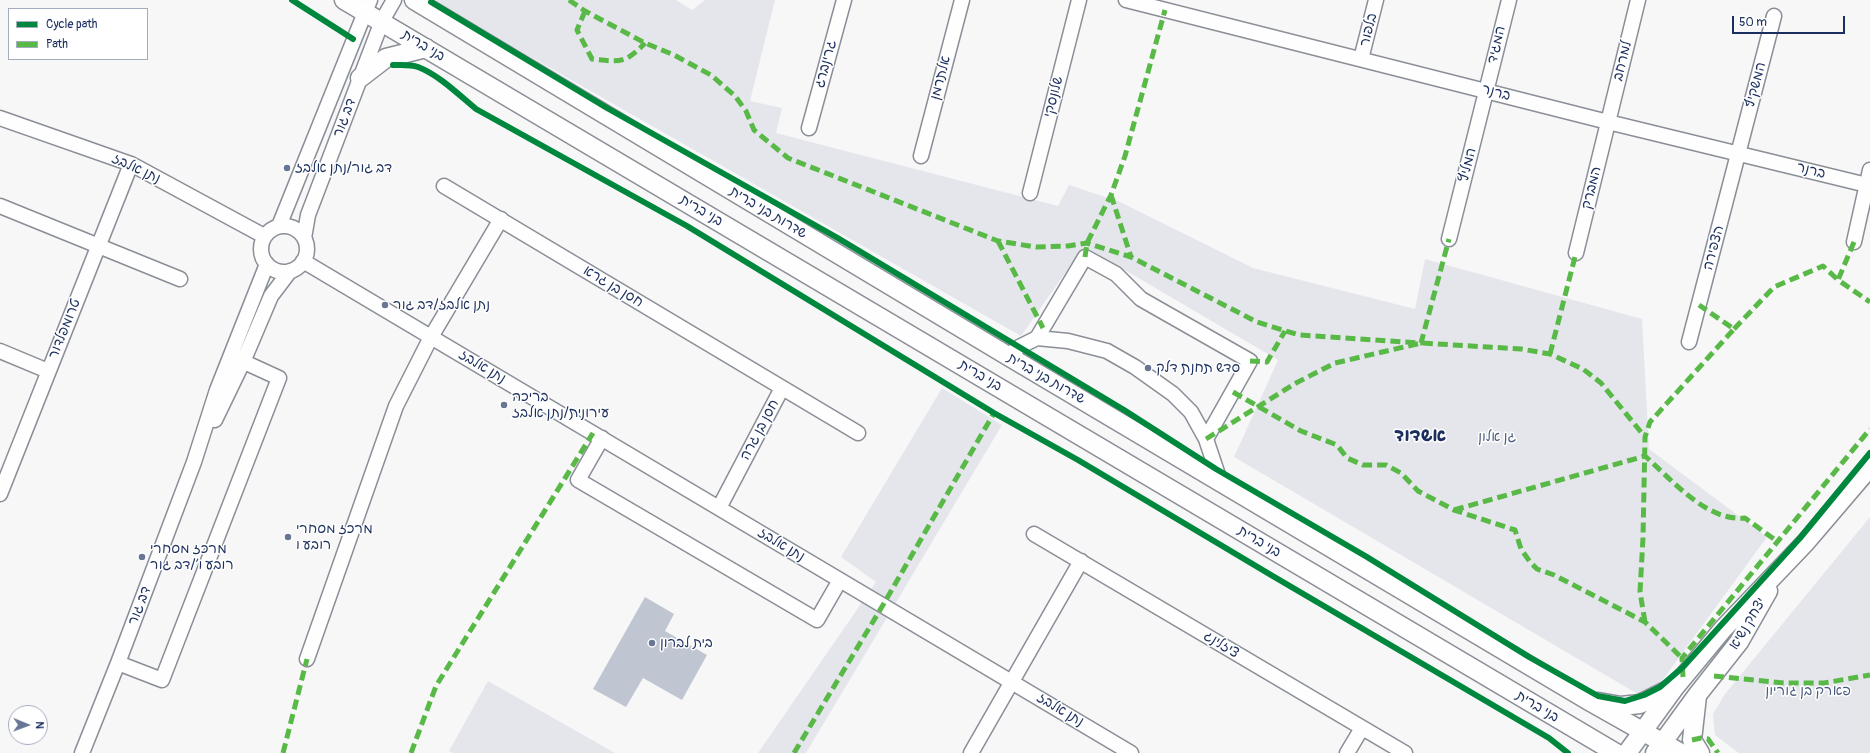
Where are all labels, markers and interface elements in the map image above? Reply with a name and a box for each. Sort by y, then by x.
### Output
legend [8,8,148,60]
scale bar [1734,8,1847,34]
street label: בלפור [1357,11,1381,49]
text: 50 m [1739,15,1767,30]
text: Cycle path [46,17,97,32]
street label: המגיד [1484,24,1510,66]
street label: בני ברית [398,27,448,65]
text: Path [46,37,68,52]
street label: גרינברג [812,38,840,90]
street label: למרחב [1610,39,1636,83]
street label: אלתרמן [927,54,955,102]
street label: המשקיף [1742,60,1770,110]
street label: שלונסקי [1041,75,1067,119]
street label: ברנר [1480,81,1512,105]
street label: דב גור [330,96,360,140]
street label: המליץ [1456,146,1480,184]
street label: נתן אלבז [109,150,163,188]
street label: ברנר [1795,159,1827,183]
place label: דב גור/נתן אלבז [295,160,392,176]
marker: דב גור/נתן אלבז [282,163,292,173]
street label: המברק [1579,165,1605,211]
street label: שדרות בני ברית [726,183,810,243]
street label: בני ברית [676,192,726,230]
street label: הצפירה [1700,224,1728,272]
street label: חסן בן גרא [580,263,646,311]
street label: טרומפלדור [45,297,85,361]
place label: נתן אלבז/דב גור [393,297,490,313]
marker: נתן אלבז/דב גור [380,300,390,310]
street label: נתן אלבז [455,346,509,388]
street label: שדרות בני ברית [1004,350,1088,408]
street label: בני ברית [955,357,1005,395]
place label: סדש תחנת דלק [1156,360,1240,376]
marker: סדש תחנת דלק [1143,363,1153,373]
place label: בריכה עירונית/נתן אלבז [512,389,609,422]
street label: חסן בן גרה [737,397,783,463]
marker: בריכה עירונית/נתן אלבז [499,400,509,410]
district label: אשדוד [1394,425,1446,447]
park label: גן אלון [1478,429,1516,445]
place label: מרכז מסחרי רובע ו [296,521,373,554]
street label: בני ברית [1234,523,1284,561]
street label: נתן אלבז [754,524,808,566]
marker: מרכז מסחרי רובע ו [283,532,293,542]
place label: מרכז מסחרי רובע ו׳/דב גור [150,541,233,574]
marker: מרכז מסחרי רובע ו׳/דב גור [137,552,147,562]
street label: דב גור [125,584,155,628]
street label: יצחק נשיא [1726,595,1770,653]
street label: ציזלינג [1200,628,1242,662]
place label: בית לברון [660,635,713,651]
marker: בית לברון [647,638,657,648]
park label: פארק בן גוריון [1765,683,1851,699]
street label: בני ברית [1512,688,1562,726]
street label: נתן אלבז [1033,689,1087,731]
north arrow [8,705,48,745]
text: N [33,721,46,729]

